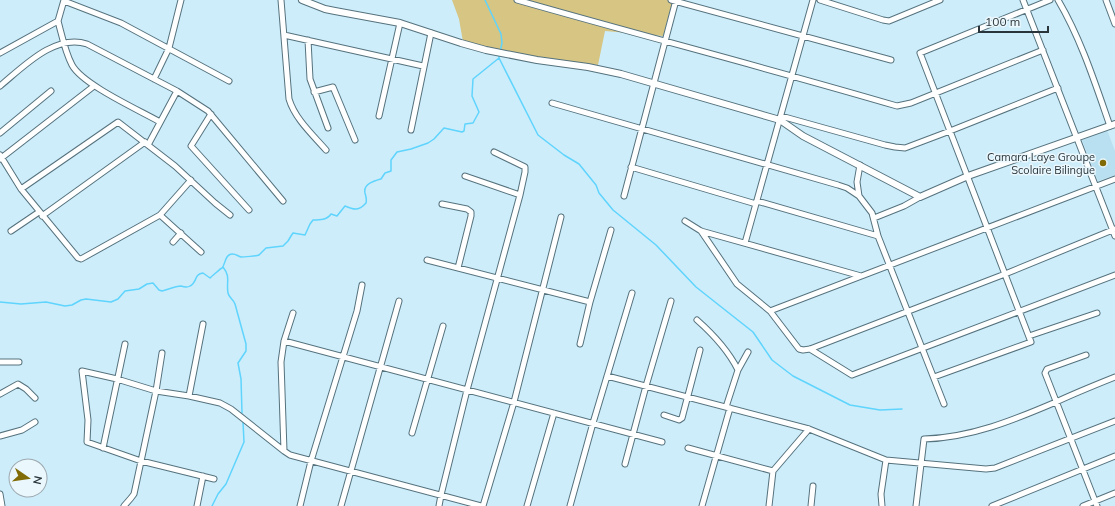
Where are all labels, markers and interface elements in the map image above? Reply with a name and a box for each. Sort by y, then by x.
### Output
scale bar [979,8,1048,34]
text: 100 m [985,14,1020,29]
place label: Camara Laye Groupe Scolaire Bilingue [987,150,1095,177]
marker: Camara Laye Groupe Scolaire Bilingue [1098,158,1108,168]
north arrow [8,458,48,498]
text: N [30,475,45,486]

